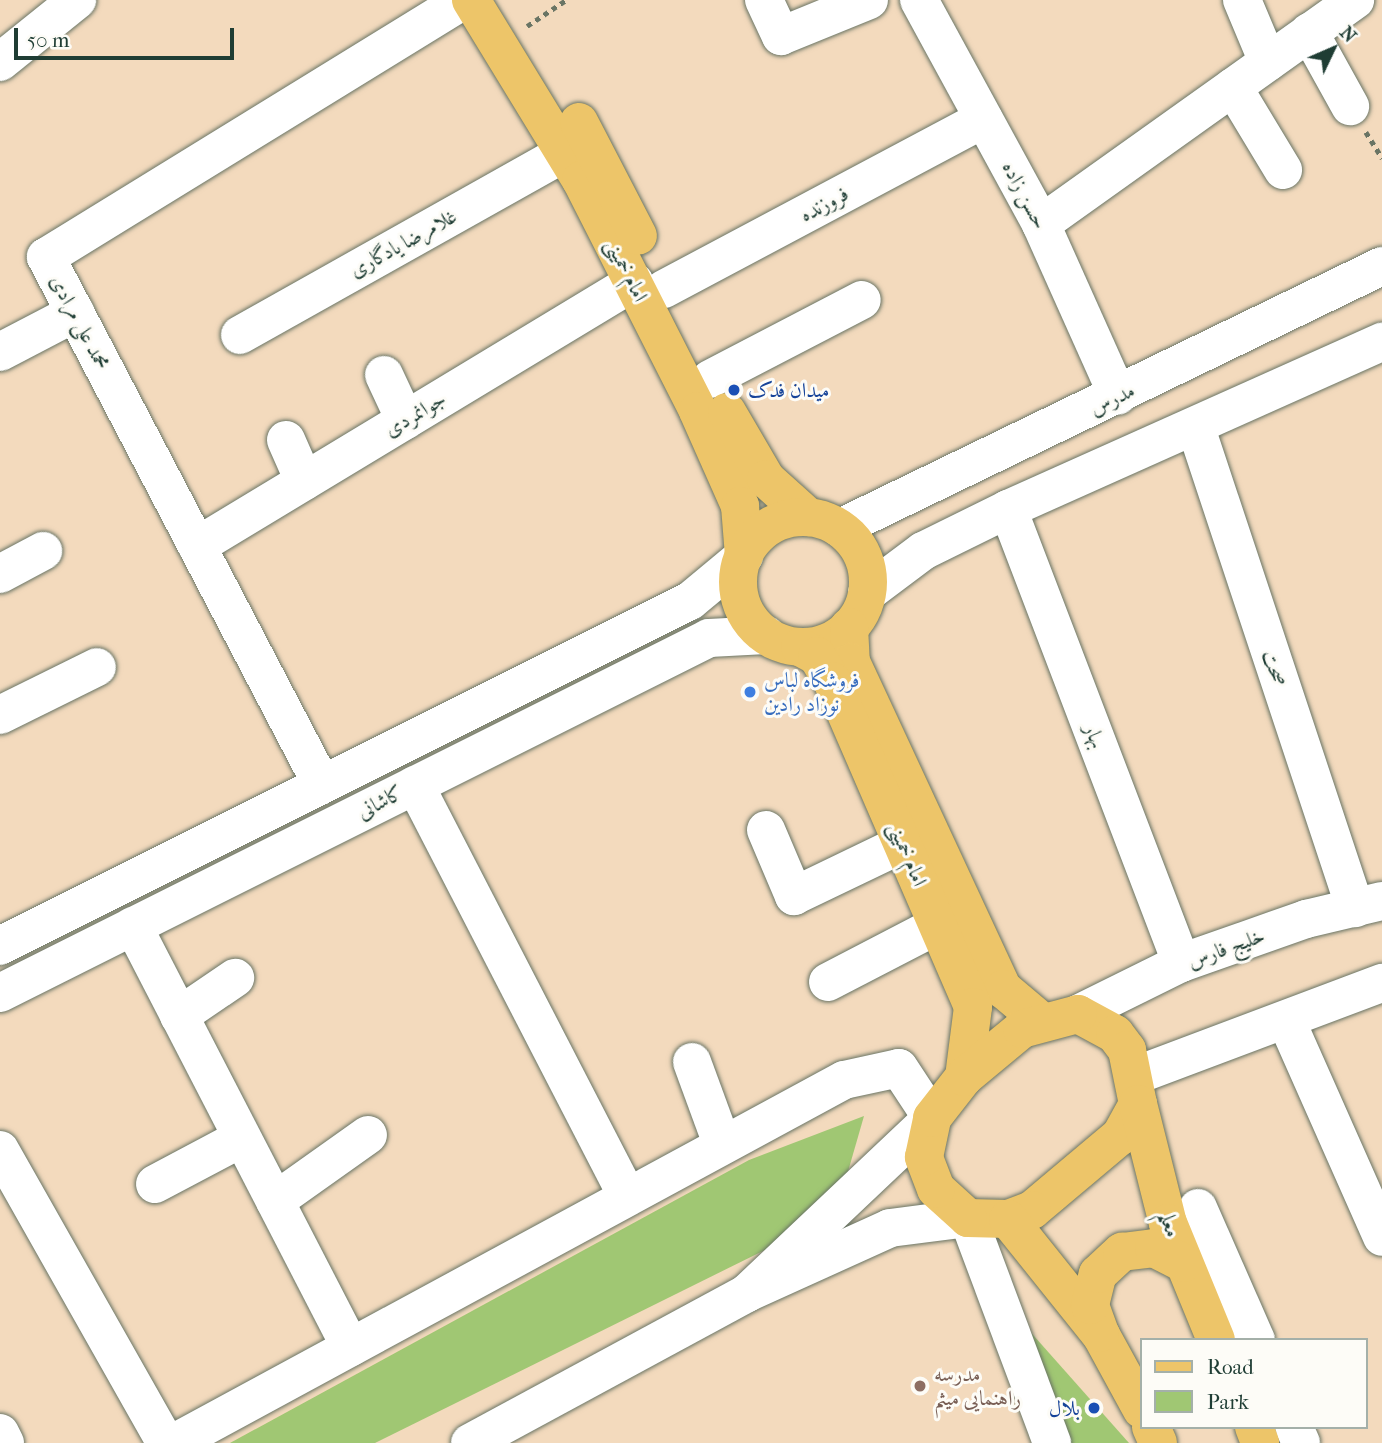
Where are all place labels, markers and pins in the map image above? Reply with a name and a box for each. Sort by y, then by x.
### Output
place label: میدان فدک [748,377,829,403]
marker: میدان فدک [726,382,742,398]
place label: فروشگاه لباس نوزاد رادین [764,667,859,717]
marker: فروشگاه لباس نوزاد رادین [742,684,758,700]
place label: مدرسه راهنمایی میثم [934,1361,1021,1411]
marker: مدرسه راهنمایی میثم [912,1378,928,1394]
place label: بلال [1049,1395,1080,1421]
marker: بلال [1086,1400,1102,1416]

